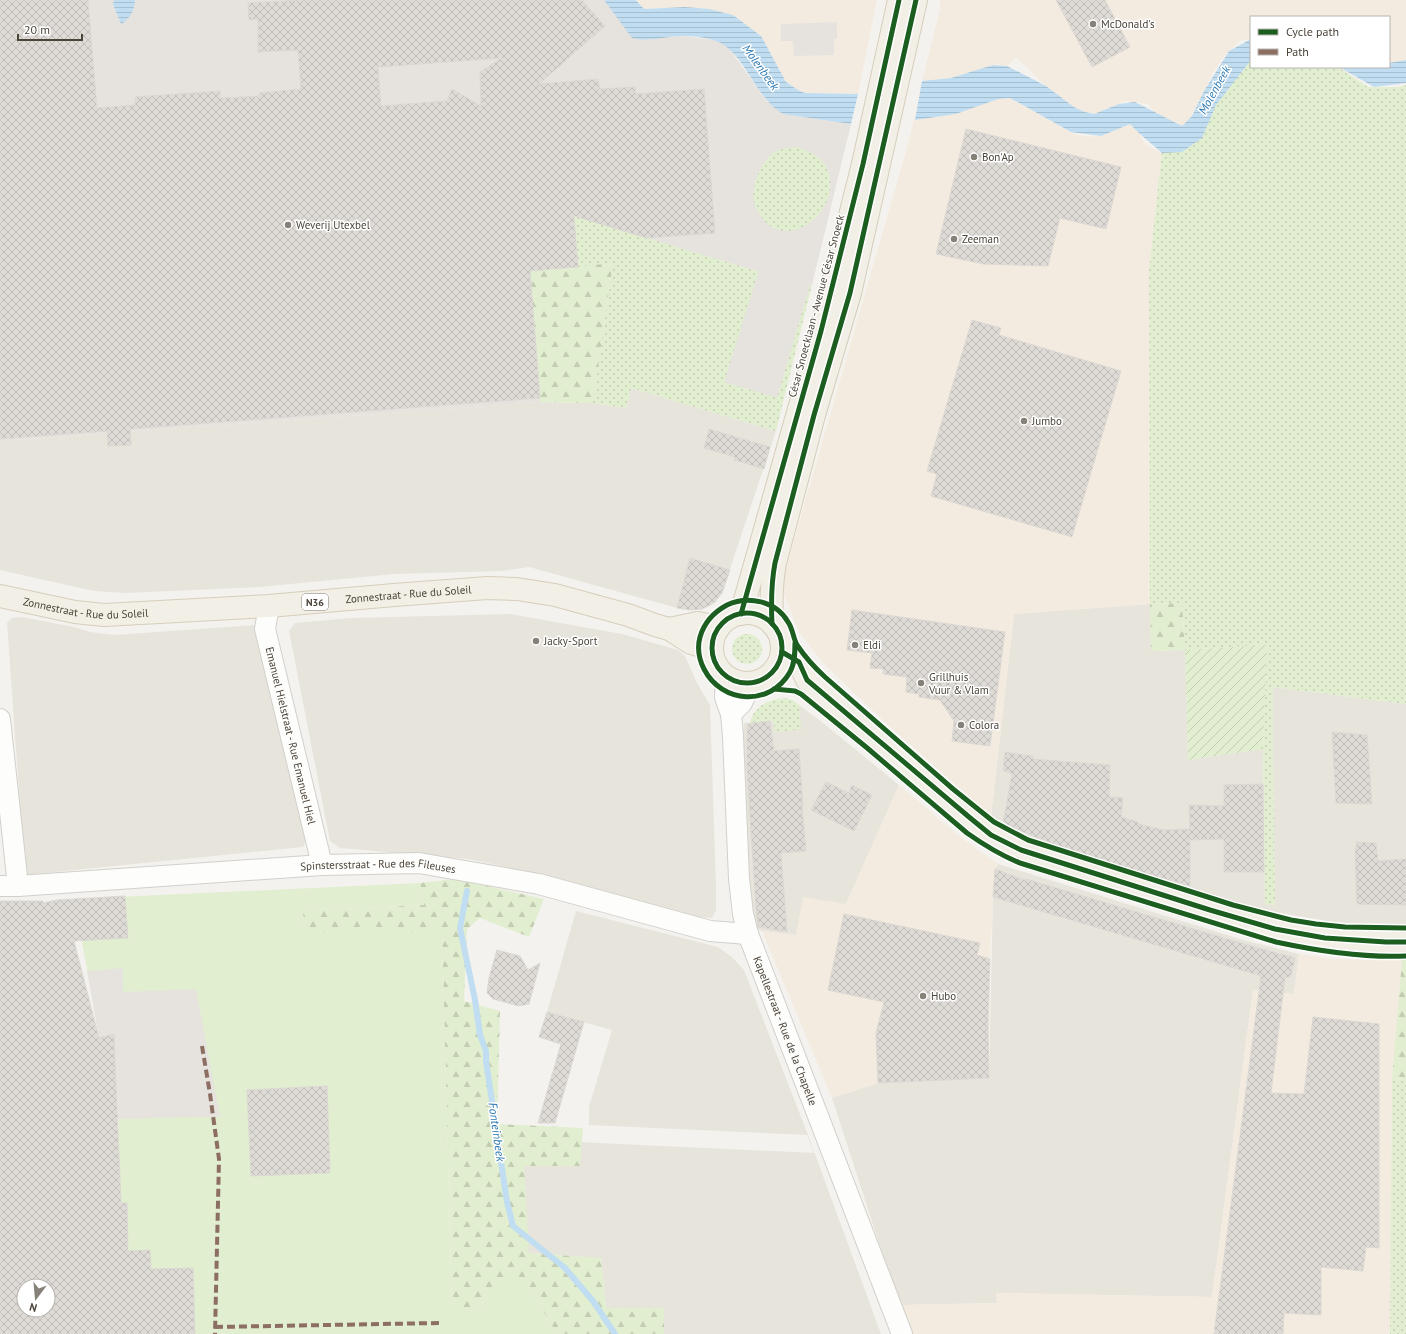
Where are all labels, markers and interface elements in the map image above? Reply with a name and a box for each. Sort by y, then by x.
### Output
scale bar [18,16,82,42]
legend [1250,16,1390,68]
place label: McDonald's [1101,17,1155,31]
marker: McDonald's [1088,19,1098,29]
text: 20 m [24,22,50,37]
text: Cycle path [1286,24,1339,39]
water label: Molenbeek [739,41,783,93]
text: Path [1286,44,1309,59]
water label: Molenbeek [1195,63,1234,117]
place label: Bon'Ap [982,150,1014,164]
marker: Bon'Ap [969,152,979,162]
street label: César Snoecklaan - Avenue César Snoeck [785,212,847,399]
place label: Weverij Utexbel [296,218,371,232]
marker: Weverij Utexbel [283,220,293,230]
place label: Zeeman [962,232,999,246]
marker: Zeeman [949,234,959,244]
place label: Jumbo [1031,414,1062,428]
marker: Jumbo [1019,416,1029,426]
street label: Zonnestraat - Rue du Soleil [345,582,473,606]
street label: Zonnestraat - Rue du Soleil [22,594,149,622]
road number: N36 [302,594,328,610]
place label: Jacky-Sport [543,634,598,648]
marker: Jacky-Sport [531,636,541,646]
place label: Eldi [863,638,881,652]
marker: Eldi [850,640,860,650]
street label: Emanuel Hielstraat - Rue Emanuel Hiel [263,645,319,827]
place label: Grillhuis Vuur & Vlam [928,670,989,697]
marker: Grillhuis Vuur & Vlam [916,678,926,688]
place label: Colora [969,718,999,732]
marker: Colora [956,720,966,730]
street label: Spinstersstraat - Rue des Fileuses [300,856,457,876]
street label: Kapellestraat - Rue de la Chapelle [750,954,821,1108]
place label: Hubo [931,989,956,1003]
marker: Hubo [918,991,928,1001]
water label: Fonteinbeek [485,1101,509,1163]
north arrow [16,1278,56,1318]
text: N [28,1300,39,1315]

